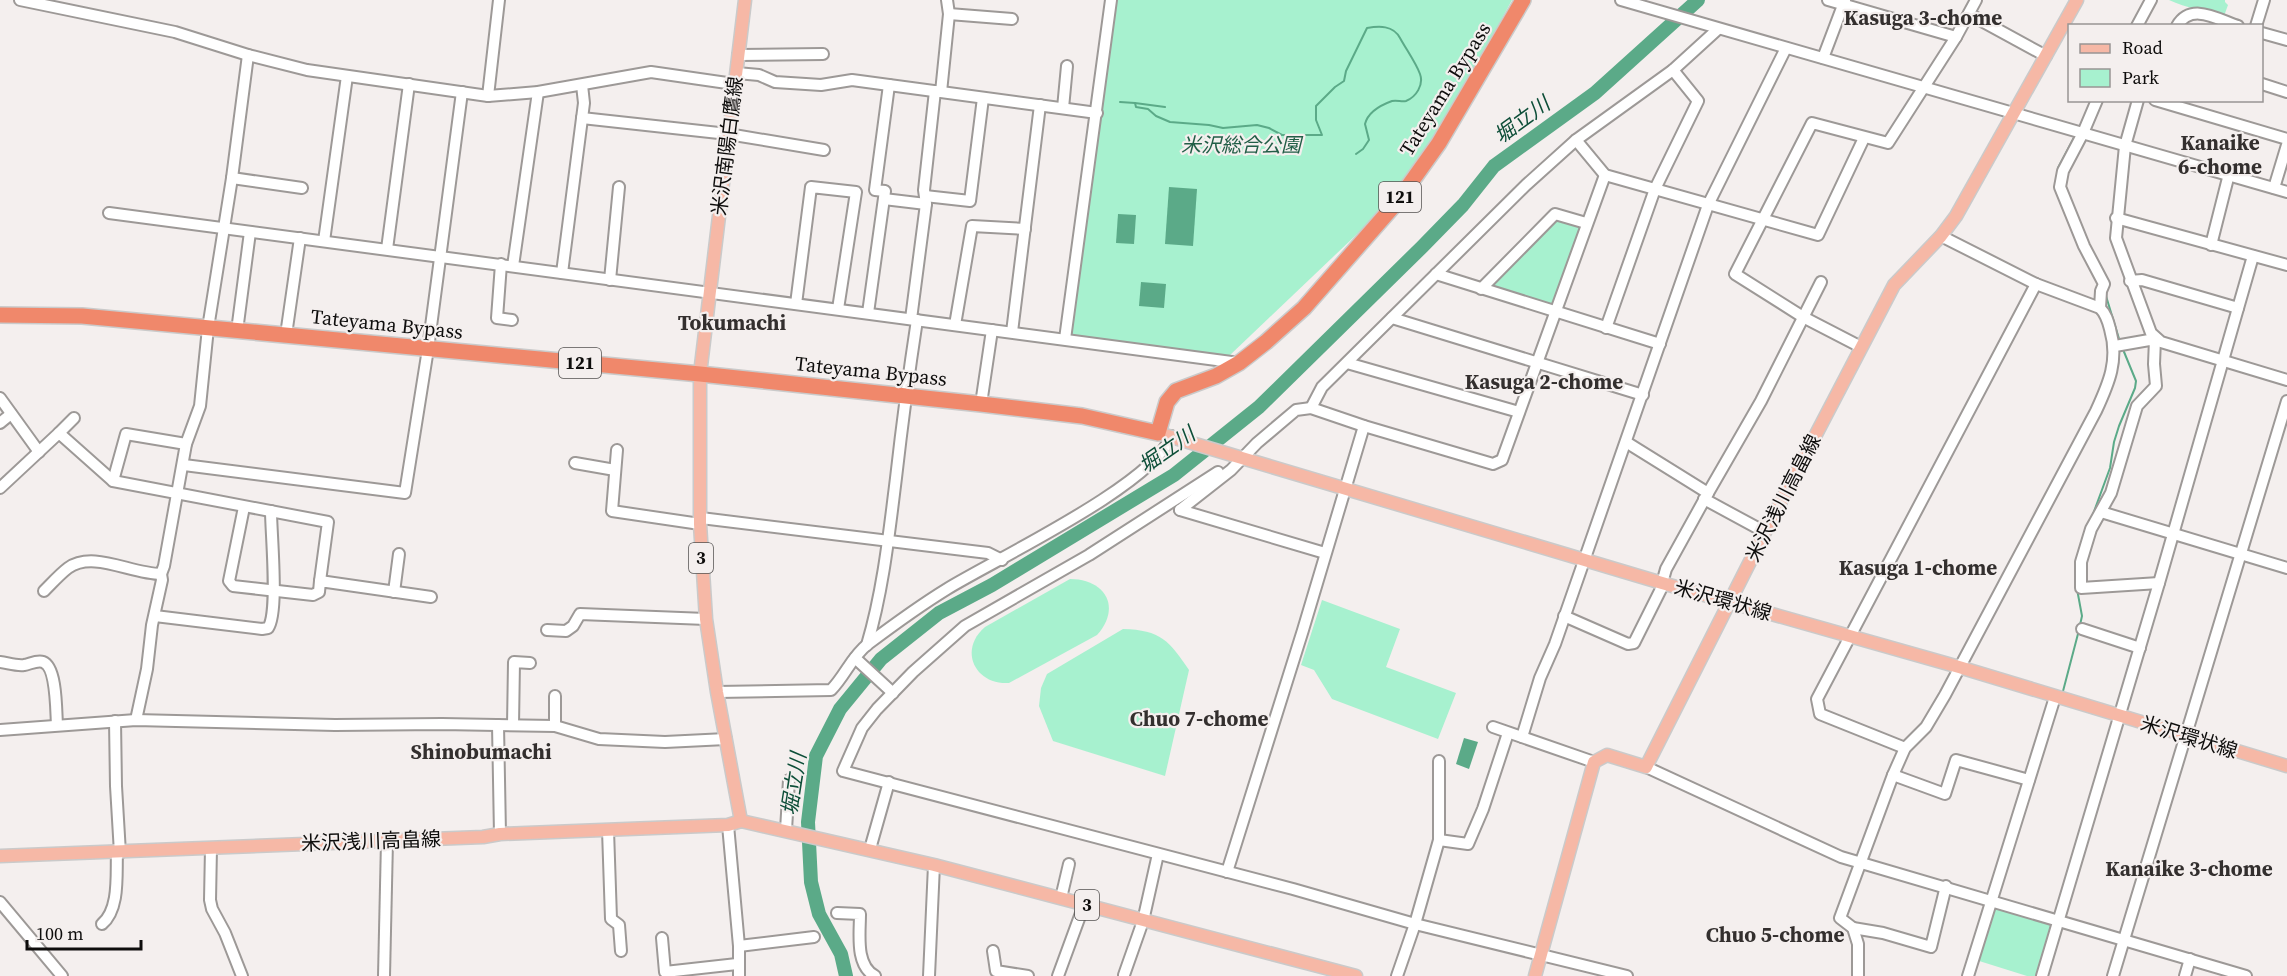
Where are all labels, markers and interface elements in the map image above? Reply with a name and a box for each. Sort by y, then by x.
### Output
district label: Kasuga 3-chome [1844,3,2002,32]
street label: Tateyama Bypass [1393,17,1497,161]
legend [2068,24,2263,102]
text: Road [2122,35,2163,60]
text: Park [2122,65,2159,90]
street label: 米沢南陽白鷹線 [705,75,749,217]
water label: 堀立川 [1488,88,1557,150]
district label: Kanaike 6-chome [2178,128,2262,181]
park label: 米沢総合公園 [1181,131,1304,159]
road number: 121 [1379,182,1421,212]
street label: Tateyama Bypass [310,302,464,346]
district label: Tokumachi [678,308,787,337]
road number: 121 [559,348,601,378]
street label: Tateyama Bypass [794,349,948,393]
district label: Kasuga 2-chome [1465,367,1623,396]
water label: 堀立川 [1133,418,1202,480]
street label: 米沢浅川高畠線 [1739,429,1827,567]
road number: 3 [689,543,713,573]
district label: Kasuga 1-chome [1839,553,1997,582]
street label: 米沢環状線 [1671,573,1775,627]
district label: Chuo 7-chome [1130,704,1268,733]
street label: 米沢環状線 [2137,709,2241,765]
district label: Shinobumachi [410,737,552,766]
water label: 堀立川 [774,749,813,817]
street label: 米沢浅川高畠線 [301,825,441,857]
district label: Kanaike 3-chome [2105,854,2273,883]
road number: 3 [1075,890,1099,920]
scale bar [27,913,141,951]
district label: Chuo 5-chome [1706,920,1844,949]
text: 100 m [36,921,83,946]

